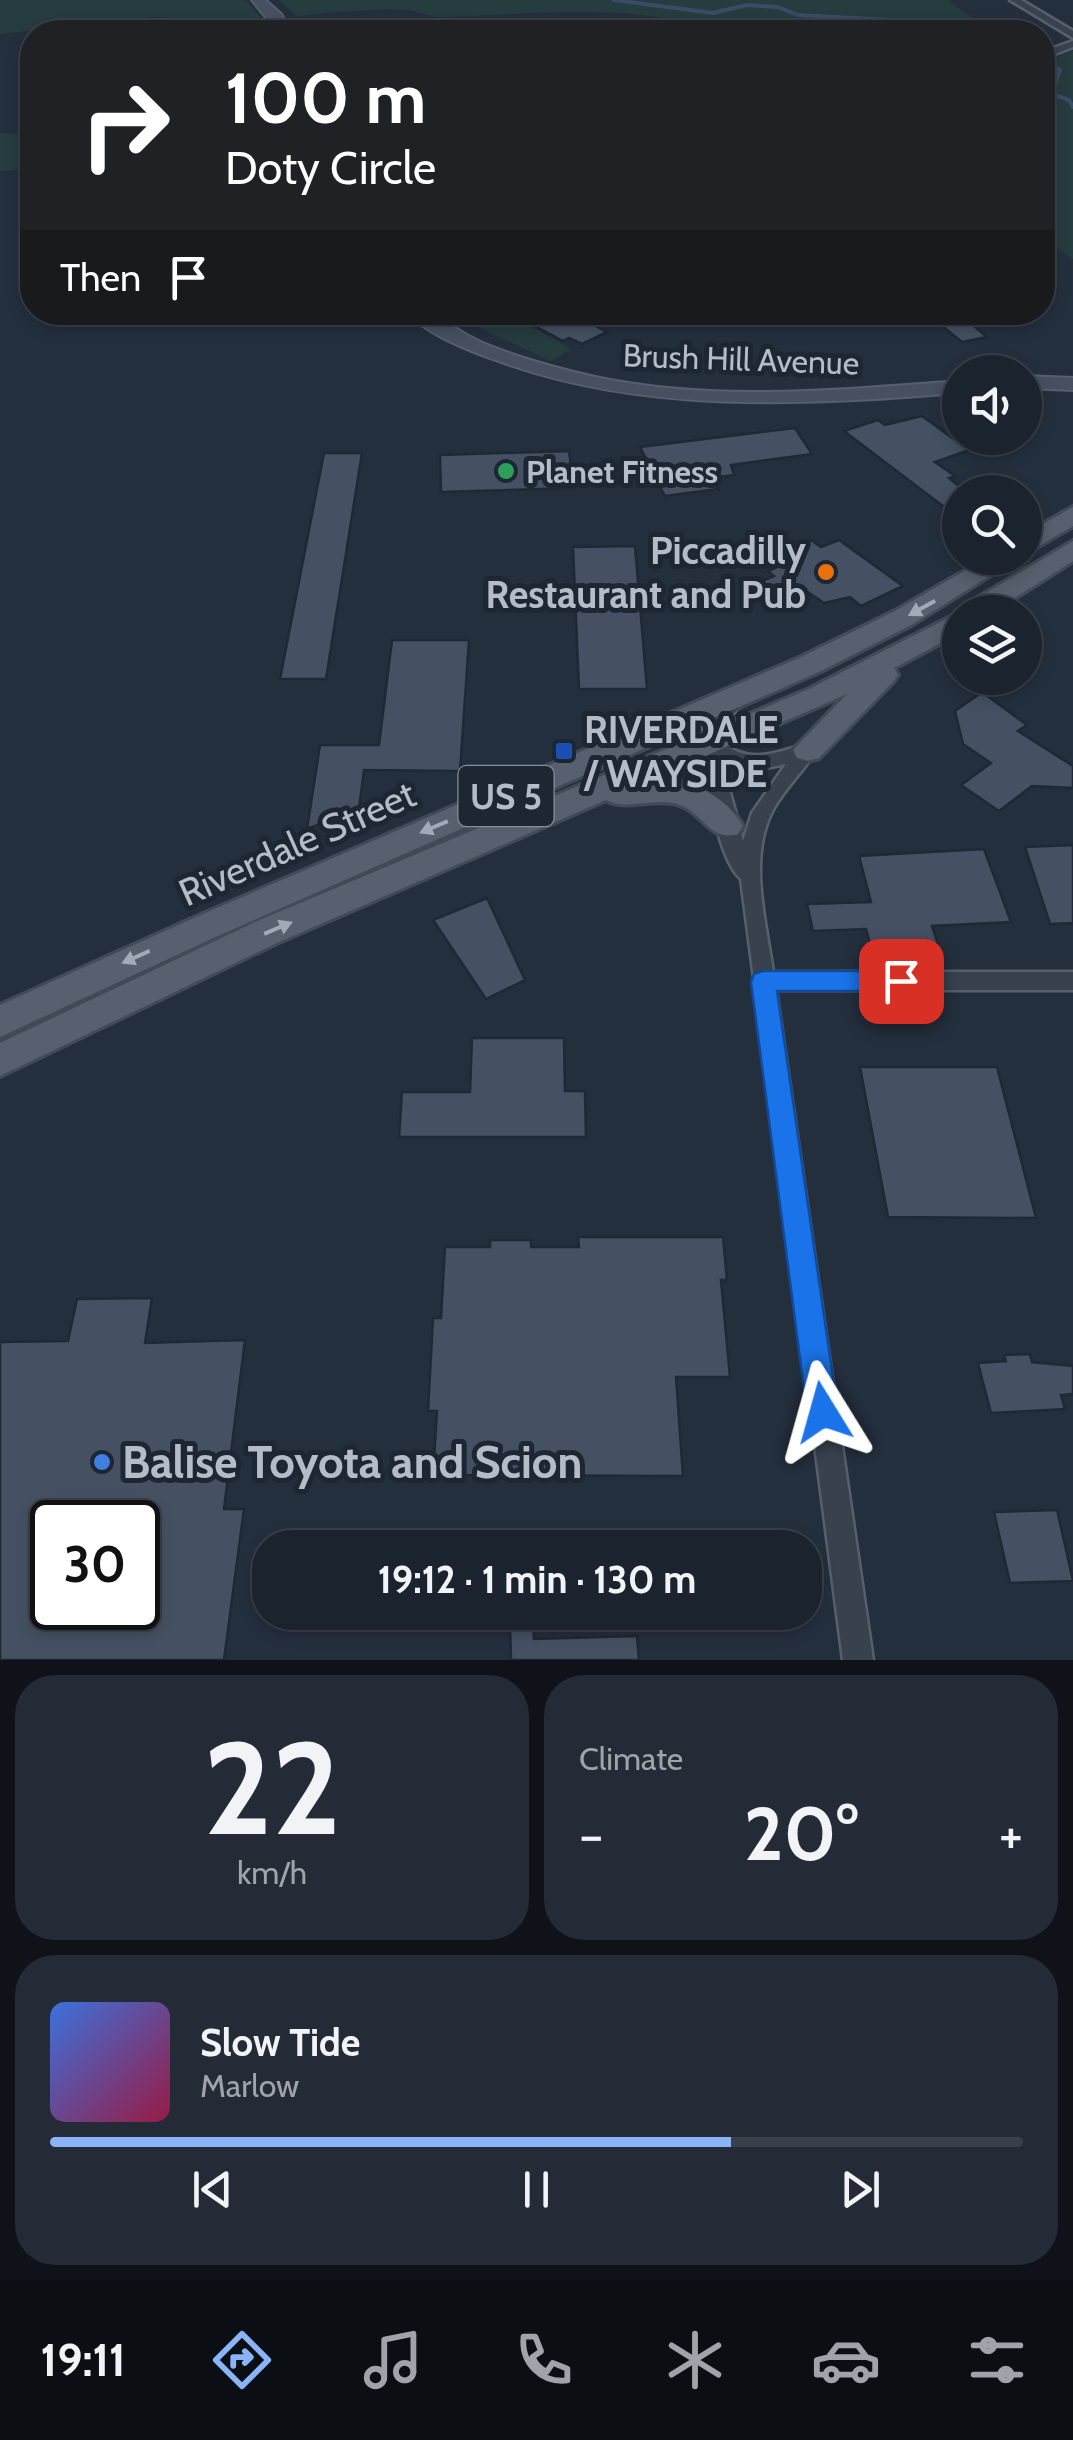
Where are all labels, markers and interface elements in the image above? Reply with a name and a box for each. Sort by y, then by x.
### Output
text: 100 m [225,55,426,141]
icon: right [60,60,190,190]
text: Doty Circle [225,141,436,195]
icon: arrive [161,250,216,305]
text: Then [60,254,141,301]
street label: Brush Hill Avenue [622,335,860,383]
map controls [942,355,1042,695]
button: sound [942,355,1042,455]
place label: Planet Fitness [526,452,718,491]
marker: Planet Fitness [495,460,517,482]
button: search [942,475,1042,575]
place label: Piccadilly Restaurant and Pub [486,527,807,618]
marker: Piccadilly Restaurant and Pub [815,561,837,583]
button: layers [942,595,1042,695]
one-way arrow [907,599,936,616]
place label: RIVERDALE / WAYSIDE [583,706,779,797]
marker: RIVERDALE / WAYSIDE [553,740,575,762]
road number: US 5 [458,766,554,826]
street label: Riverdale Street [172,770,423,916]
one-way arrow [419,819,449,835]
one-way arrow [263,919,293,935]
pin [859,939,944,1024]
one-way arrow [121,949,151,965]
icon: arrive [874,954,929,1009]
position arrow [771,1360,875,1464]
place label: Balise Toyota and Scion [122,1435,582,1489]
marker: Balise Toyota and Scion [91,1451,113,1473]
speed limit sign: 30 [30,1500,160,1630]
text: 19:12 · 1 min · 130 m [378,1556,696,1603]
text: 22 [203,1709,341,1867]
text: Climate [579,1739,683,1778]
text: 20° [744,1788,858,1879]
text: − [579,1801,603,1868]
text: + [999,1801,1023,1868]
text: km/h [237,1853,307,1892]
text: Slow Tide [200,2019,360,2066]
text: Marlow [200,2066,299,2105]
icon: previous [185,2162,240,2217]
icon: pause [509,2162,564,2217]
icon: next [833,2162,888,2217]
icon: directions [207,2325,277,2395]
icon: music [358,2325,428,2395]
icon: phone [509,2325,579,2395]
icon: climate [660,2325,730,2395]
icon: car [811,2325,881,2395]
icon: filters [962,2325,1032,2395]
text: 19:11 [41,2333,126,2387]

